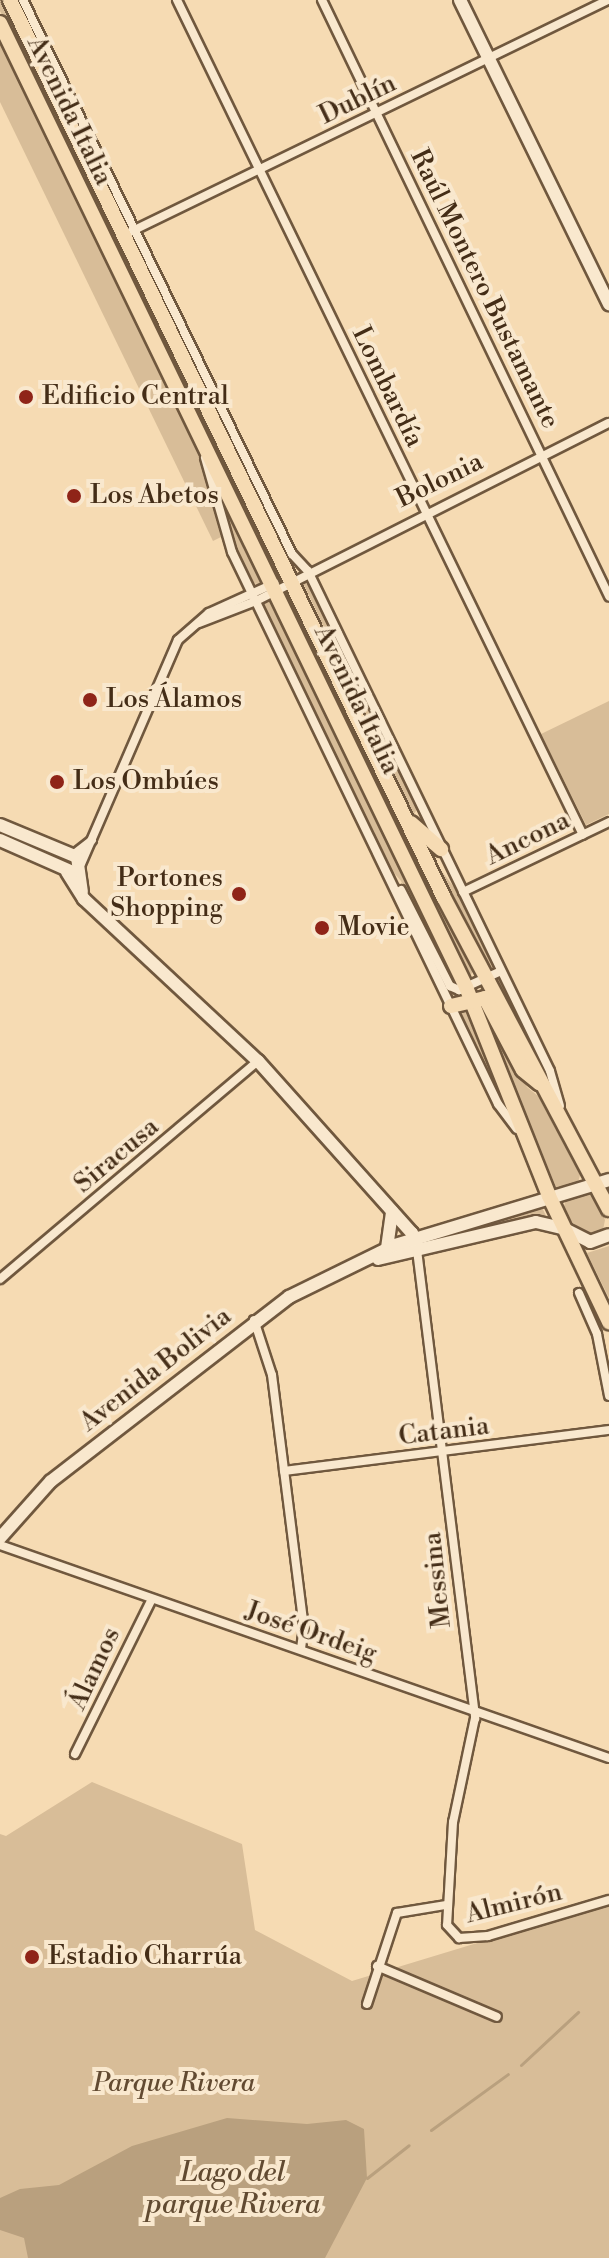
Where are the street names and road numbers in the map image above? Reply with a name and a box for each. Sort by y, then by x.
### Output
street label: Avenida Italia [20,32,118,190]
street label: Dublín [314,68,402,132]
street label: Raúl Montero Bustamante [403,144,565,434]
street label: Lombardía [344,322,430,452]
street label: Bolonia [392,447,488,515]
street label: Avenida Italia [307,621,405,779]
street label: Ancona [481,805,575,873]
street label: Siracusa [69,1112,165,1200]
street label: Avenida Bolivia [74,1301,238,1439]
street label: Catania [397,1411,491,1453]
street label: Messina [417,1531,459,1629]
street label: José Ordeig [241,1596,381,1670]
street label: Álamos [62,1623,128,1715]
street label: Almirón [463,1877,565,1931]

